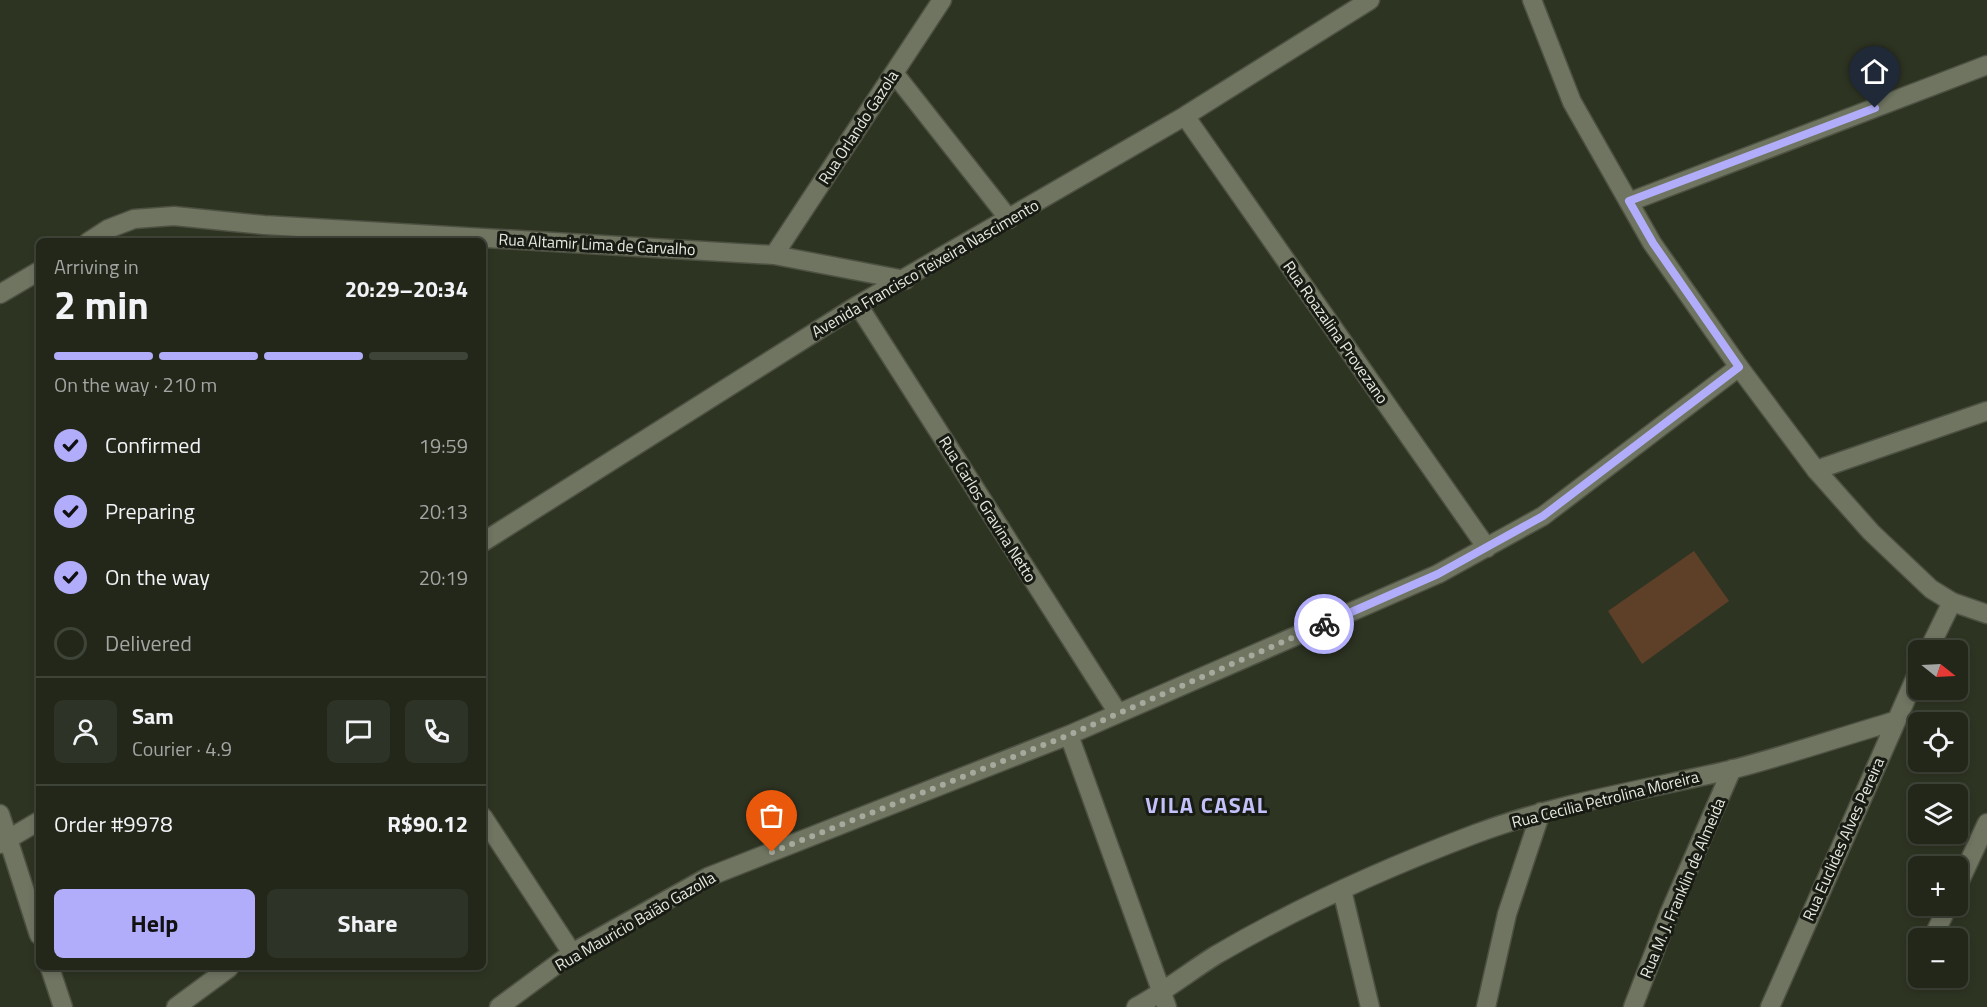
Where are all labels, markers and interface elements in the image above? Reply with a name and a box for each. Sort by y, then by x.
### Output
pin [1849,46,1900,108]
icon: home [1858,55,1891,88]
street label: Rua Orlando Gazola [812,65,904,189]
street label: Avenida Francisco Teixeira Nascimento [807,193,1043,343]
street label: Rua Altamir Lima de Carvalho [498,227,696,261]
text: Arriving in [54,251,139,282]
street label: Rua Roazalina Provezano [1277,256,1395,408]
text: 20:29–20:34 [345,272,468,306]
text: 2 min [54,275,149,334]
text: On the way · 210 m [54,369,217,400]
text: Confirmed [105,428,201,462]
icon: check [54,429,87,462]
text: 19:59 [419,430,468,461]
street label: Rua Carlos Gravina Netto [933,431,1043,587]
text: Preparing [105,494,195,528]
icon: check [54,495,87,528]
text: 20:13 [419,496,468,527]
text: On the way [105,560,210,594]
icon: check [54,561,87,594]
text: 20:19 [419,562,468,593]
courier [1294,594,1354,654]
icon: bike [1308,608,1341,641]
text: Delivered [105,626,192,660]
north arrow [1908,640,1968,700]
map controls [1908,640,1968,988]
text: Sam [132,699,174,733]
button: person [54,700,117,763]
button: chat [327,700,390,763]
button: phone [405,700,468,763]
button: locate [1908,712,1968,772]
text: Courier · 4.9 [132,733,232,764]
street label: Rua Euclides Alves Pereira [1796,753,1890,925]
street label: Rua Cecilia Petrolina Moreira [1509,764,1701,834]
button: layers [1908,784,1968,844]
district label: VILA CASAL [1145,788,1269,822]
pin [746,790,797,852]
street label: Rua M. J. Franklin de Almeida [1633,794,1731,982]
icon: bag [755,799,788,832]
text: Order #9978 [54,807,173,841]
text: R$90.12 [387,807,468,841]
button: + [1908,856,1968,916]
street label: Rua Mauricio Baião Gazolla [550,865,720,977]
button: Help [54,889,255,958]
button: Share [267,889,468,958]
button: − [1908,928,1968,988]

